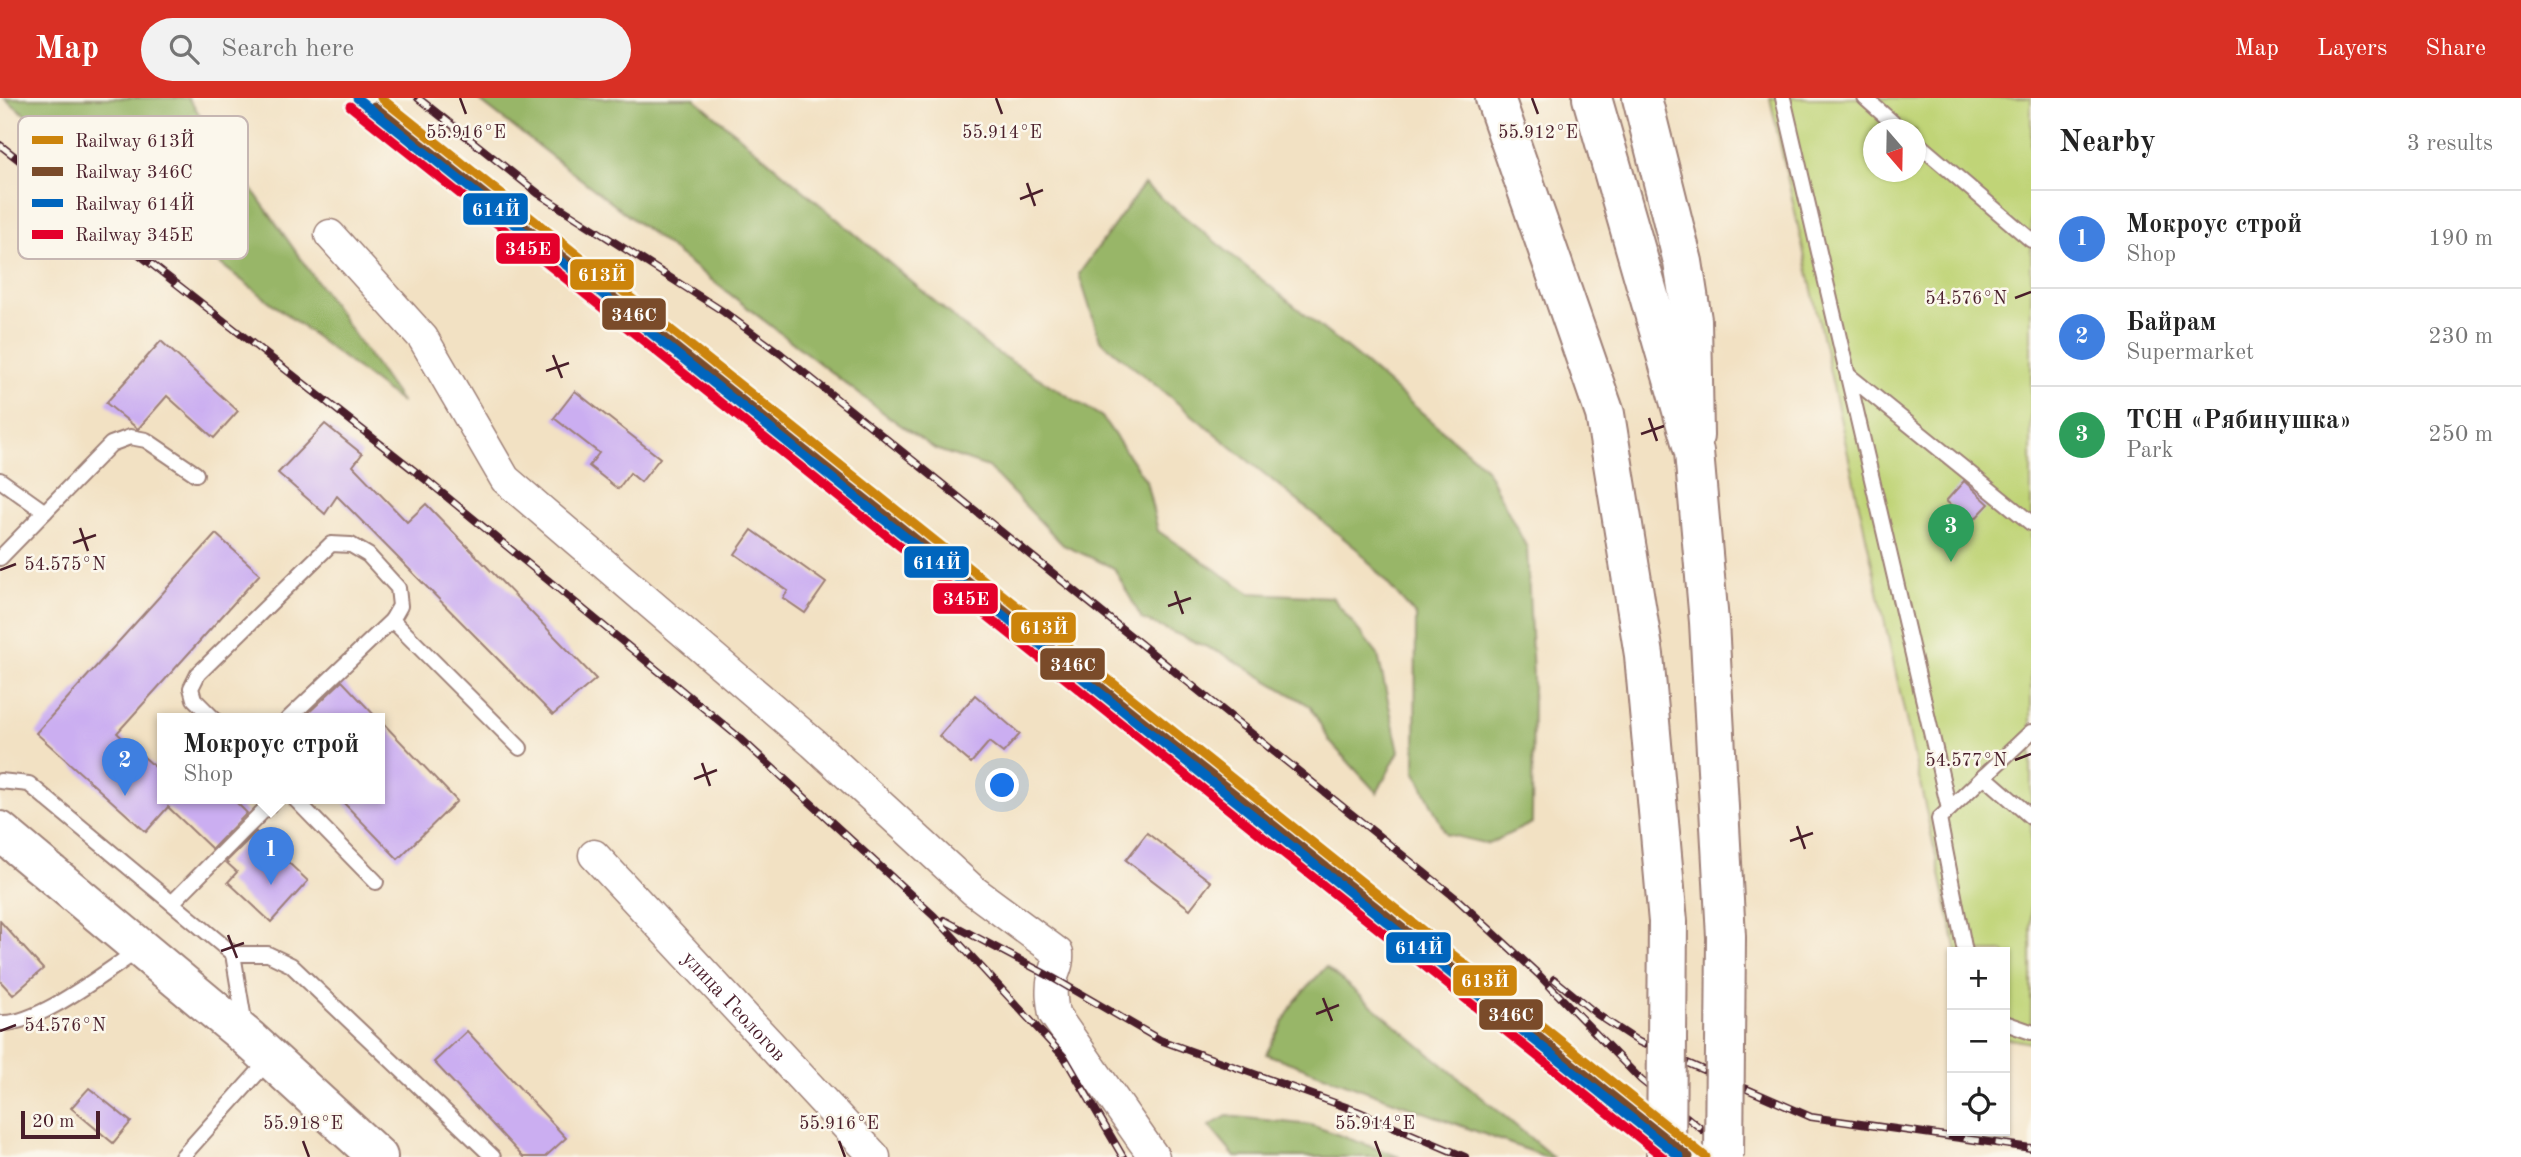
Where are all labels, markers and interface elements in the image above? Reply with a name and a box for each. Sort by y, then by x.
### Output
search box [141,18,631,81]
icon: search [165,30,203,68]
text: Map [35,33,99,66]
text: Search here [221,36,354,62]
text: Map [2235,37,2279,61]
text: Layers [2317,37,2387,61]
text: Share [2425,37,2486,61]
legend [18,116,248,259]
north arrow [1863,119,1926,182]
text: 55.916°E [426,124,506,142]
text: 55.914°E [962,124,1042,142]
text: 55.912°E [1498,124,1578,142]
text: Nearby [2059,128,2156,158]
text: Railway 613Й [75,129,195,152]
text: 3 results [2407,132,2493,155]
text: Railway 346С [75,164,193,183]
text: Railway 614Й [75,192,195,215]
line badge: 614Й [462,192,529,226]
text: 614Й [472,198,520,221]
text: Мокроус строй [2126,212,2302,238]
text: Railway 345Е [75,227,193,246]
text: 1 [2075,227,2089,250]
text: 190 m [2428,227,2493,250]
line badge: 345Е [495,232,561,265]
text: 345Е [505,241,551,260]
text: Shop [2126,243,2176,266]
line badge: 613Й [569,258,635,291]
text: 613Й [578,263,626,286]
text: 54.576°N [1925,290,2007,308]
line badge: 346С [601,297,667,331]
text: 346С [611,307,657,326]
text: Байрам [2126,310,2217,336]
text: 2 [2075,325,2089,348]
text: 230 m [2428,325,2493,348]
text: Supermarket [2126,341,2254,364]
text: ТСН «Рябинушка» [2126,408,2352,434]
text: 3 [2075,423,2089,446]
text: 250 m [2428,423,2493,446]
text: Park [2126,439,2173,462]
pin: 3 [1928,504,1974,562]
line badge: 614Й [903,545,970,579]
text: 614Й [913,551,961,574]
text: 54.575°N [24,556,106,574]
line badge: 345Е [932,582,999,615]
text: 345Е [943,591,989,610]
line badge: 613Й [1010,611,1077,644]
text: 613Й [1020,616,1068,639]
line badge: 346С [1039,647,1106,681]
text: 346С [1050,657,1096,676]
popup [157,713,385,804]
text: Мокроус строй [183,732,359,758]
pin: 2 [102,738,148,796]
text: 54.577°N [1925,752,2007,770]
text: Shop [183,763,233,786]
your location [985,768,1019,802]
pin: 1 [248,827,294,885]
line badge: 614Й [1385,931,1452,964]
text: 614Й [1395,936,1443,959]
map controls [1947,947,2010,1136]
button: + [1947,947,2010,1010]
street label: улица Геологов [677,948,789,1066]
line badge: 613Й [1452,964,1518,997]
text: 613Й [1461,969,1509,992]
line badge: 346С [1478,998,1544,1031]
text: 346С [1488,1007,1534,1026]
button: − [1947,1010,2010,1073]
text: 54.576°N [24,1017,106,1035]
button: locate [1947,1073,2010,1136]
scale bar [21,1108,100,1140]
text: 20 m [32,1113,74,1132]
text: 55.918°E [263,1115,343,1133]
text: 55.916°E [799,1115,879,1133]
text: 55.914°E [1335,1115,1415,1133]

